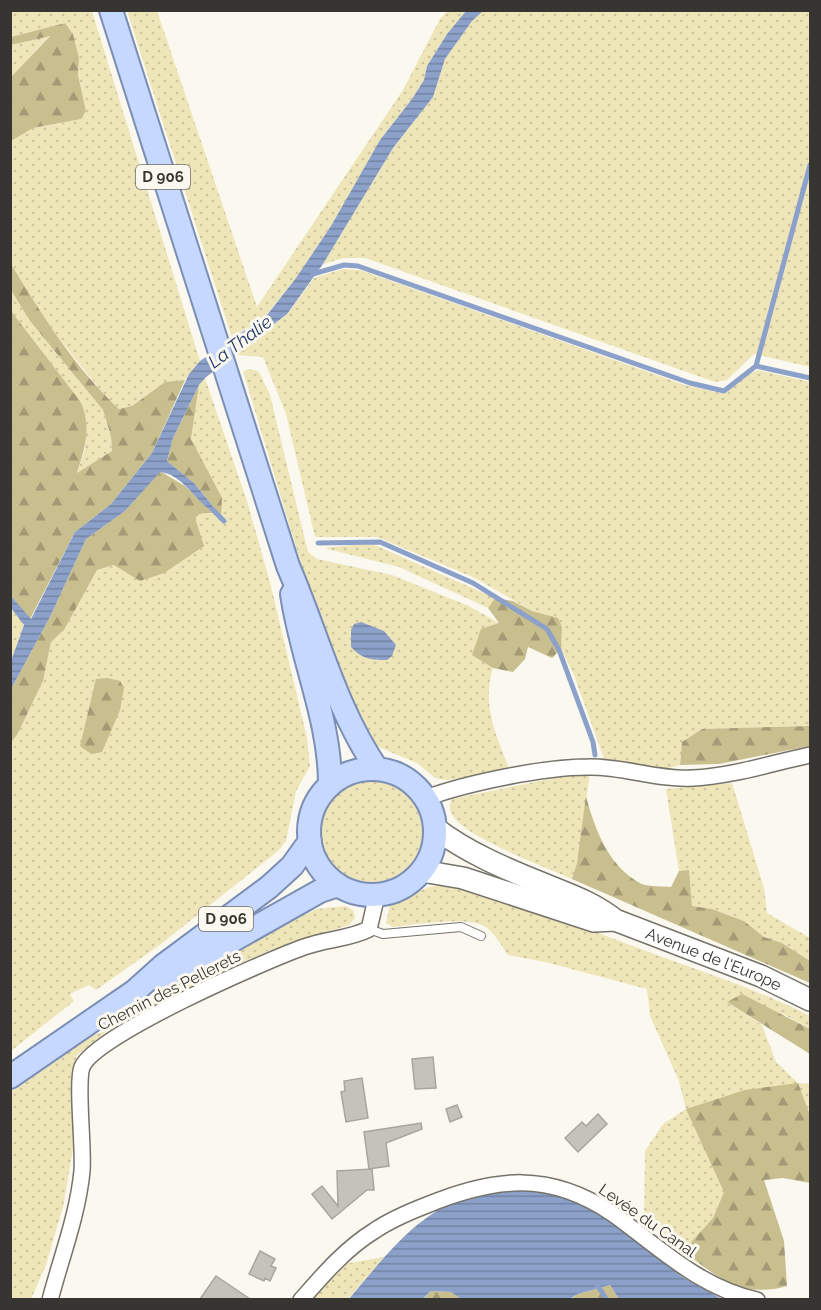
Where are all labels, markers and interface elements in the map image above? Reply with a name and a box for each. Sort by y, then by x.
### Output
road number: D 906 [136,165,190,189]
water label: La Thalie [204,311,276,372]
road number: D 906 [199,907,253,931]
street label: Avenue de l'Europe [643,924,785,995]
street label: Chemin des Pellerets [95,946,244,1035]
street label: Levée du Canal [595,1180,701,1262]

